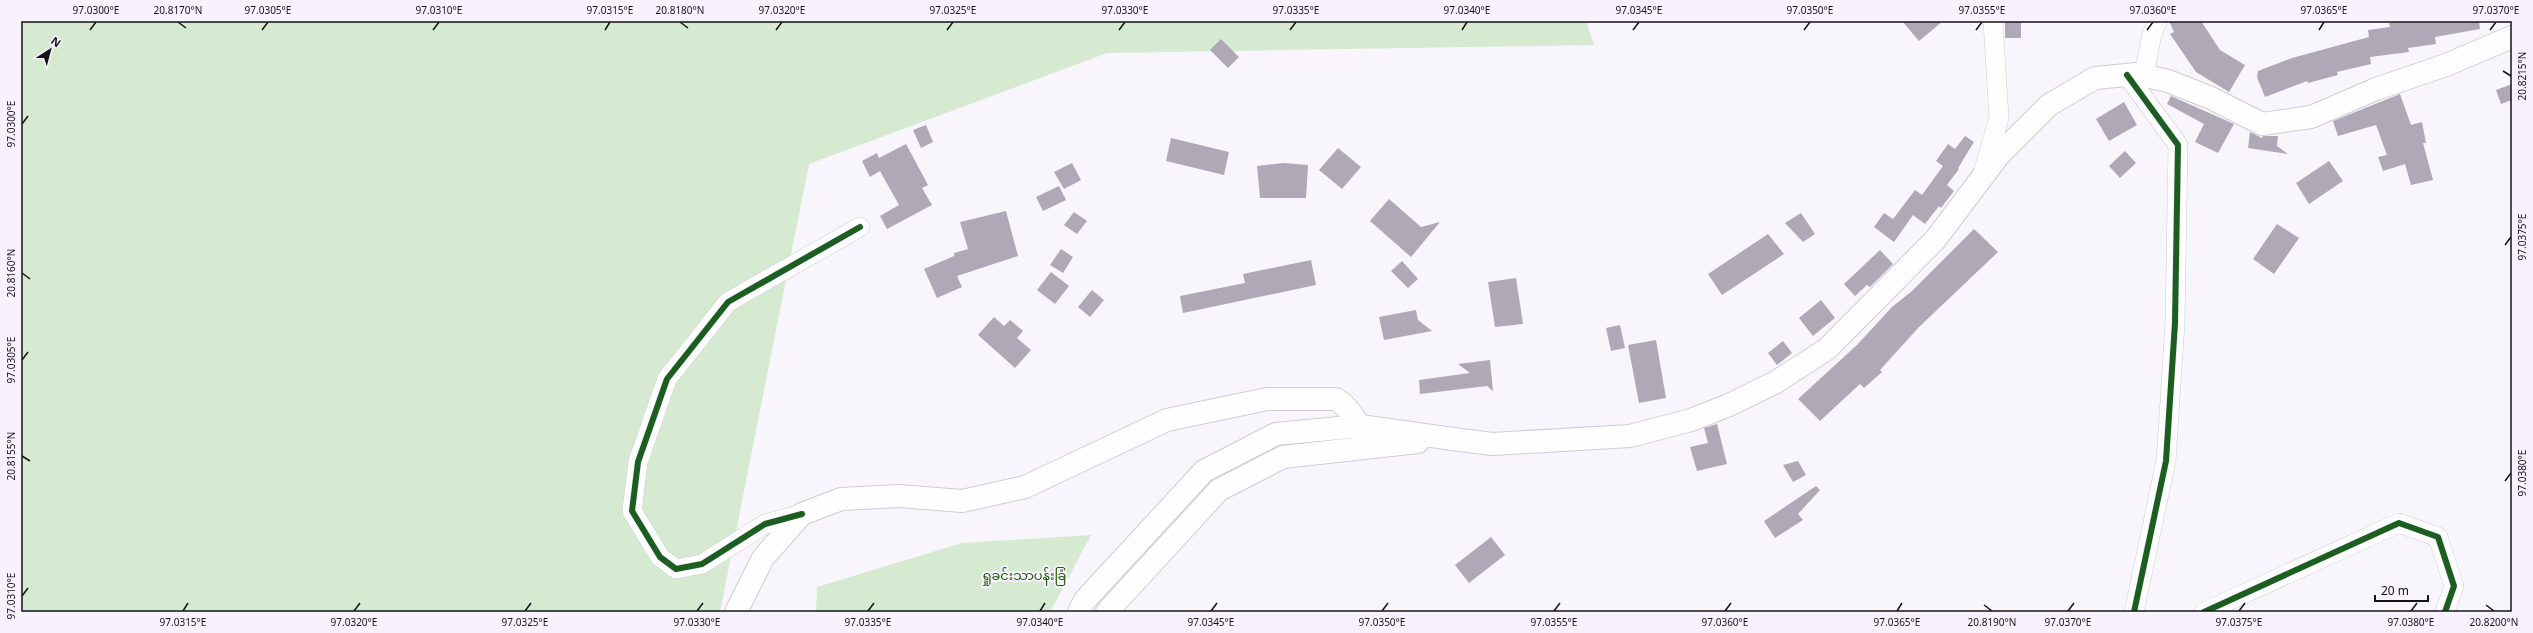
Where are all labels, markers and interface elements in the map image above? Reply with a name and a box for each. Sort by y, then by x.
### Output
text: 97.0300°E [73,3,119,17]
text: 20.8170°N [154,3,202,17]
text: 97.0305°E [245,3,291,17]
text: 97.0310°E [416,3,462,17]
text: 97.0315°E [587,3,633,17]
text: 20.8180°N [656,3,704,17]
text: 97.0320°E [759,3,805,17]
text: 97.0325°E [930,3,976,17]
text: 97.0330°E [1102,3,1148,17]
text: 97.0335°E [1273,3,1319,17]
text: 97.0340°E [1444,3,1490,17]
text: 97.0345°E [1616,3,1662,17]
text: 97.0350°E [1787,3,1833,17]
text: 97.0355°E [1959,3,2005,17]
text: 97.0360°E [2130,3,2176,17]
text: 97.0365°E [2301,3,2347,17]
text: 97.0370°E [2473,3,2519,17]
north arrow [30,30,70,70]
text: N [48,33,64,50]
text: 20.8215°N [2515,52,2529,100]
text: 97.0300°E [4,101,18,147]
text: 97.0375°E [2515,214,2529,260]
text: 20.8160°N [4,249,18,297]
text: 97.0305°E [4,337,18,383]
text: 20.8155°N [4,432,18,480]
text: 97.0380°E [2515,450,2529,496]
park label: ရှုခင်းသာပန်းခြံ [982,566,1066,586]
text: 97.0310°E [4,573,18,619]
scale bar [2375,577,2428,603]
text: 20 m [2381,582,2409,599]
text: 97.0315°E [160,615,206,629]
text: 97.0320°E [331,615,377,629]
text: 97.0325°E [502,615,548,629]
text: 97.0330°E [674,615,720,629]
text: 97.0335°E [845,615,891,629]
text: 97.0340°E [1017,615,1063,629]
text: 97.0345°E [1188,615,1234,629]
text: 97.0350°E [1359,615,1405,629]
text: 97.0355°E [1531,615,1577,629]
text: 97.0360°E [1702,615,1748,629]
text: 97.0365°E [1874,615,1920,629]
text: 20.8190°N [1968,615,2016,629]
text: 97.0370°E [2045,615,2091,629]
text: 97.0375°E [2216,615,2262,629]
text: 97.0380°E [2388,615,2434,629]
text: 20.8200°N [2470,615,2518,629]

